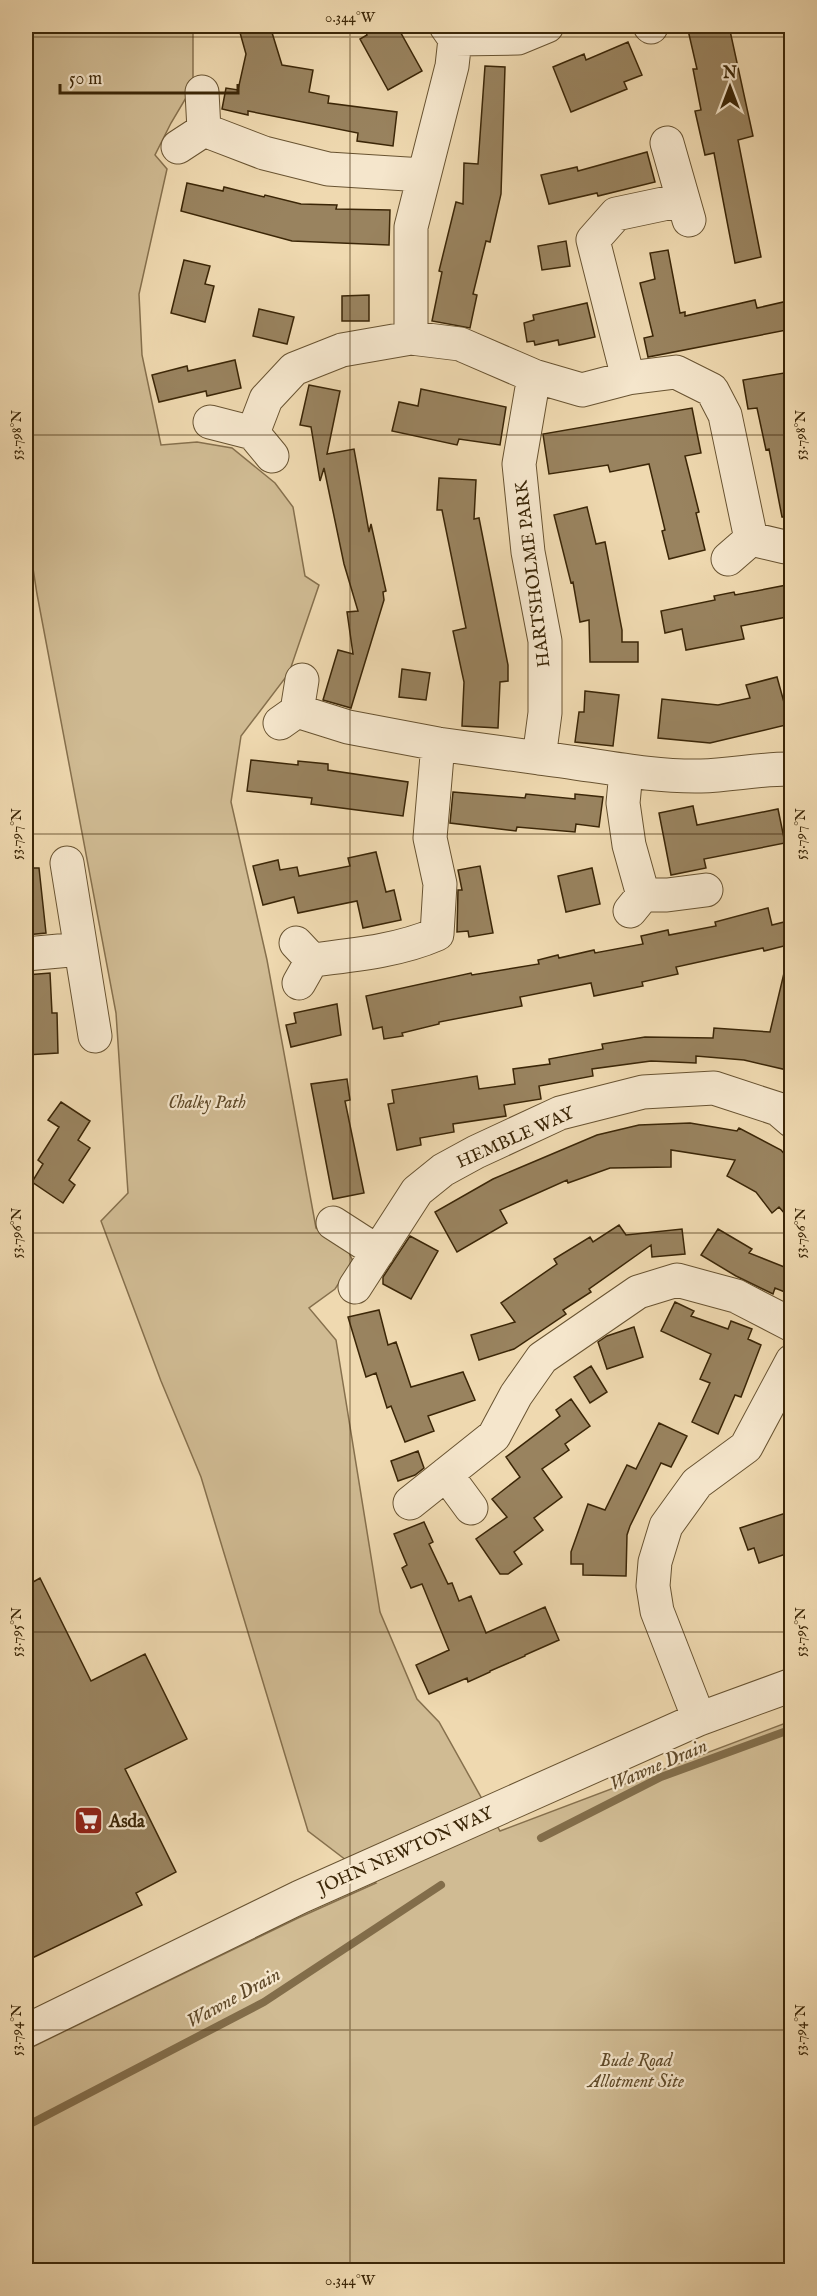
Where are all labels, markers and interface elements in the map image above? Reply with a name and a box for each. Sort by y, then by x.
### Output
text: 0.344°W [325,8,376,27]
scale bar [60,57,238,95]
north arrow [700,57,760,117]
text: N [722,64,737,84]
text: 50 m [69,68,102,91]
text: 53.798°N [7,410,26,460]
text: 53.798°N [791,410,810,460]
street label: HARTSHOLME PARK [510,478,556,669]
text: 53.797°N [7,808,26,860]
text: 53.797°N [791,808,810,860]
park label: Chalky Path [168,1092,246,1115]
street label: HEMBLE WAY [453,1102,579,1175]
text: 53.796°N [7,1207,26,1259]
text: 53.796°N [791,1207,810,1259]
text: 53.795°N [7,1607,26,1657]
text: 53.795°N [791,1607,810,1657]
water label: Wawne Drain [606,1734,711,1797]
street label: JOHN NEWTON WAY [312,1802,498,1901]
supermarket icon: Asda [72,1805,104,1837]
place label: Asda [108,1811,146,1834]
water label: Wawne Drain [182,1962,285,2034]
text: 53.794°N [7,2004,26,2056]
text: 53.794°N [791,2004,810,2056]
park label: Bude Road Allotment Site [586,2050,684,2094]
text: 0.344°W [325,2271,376,2290]

